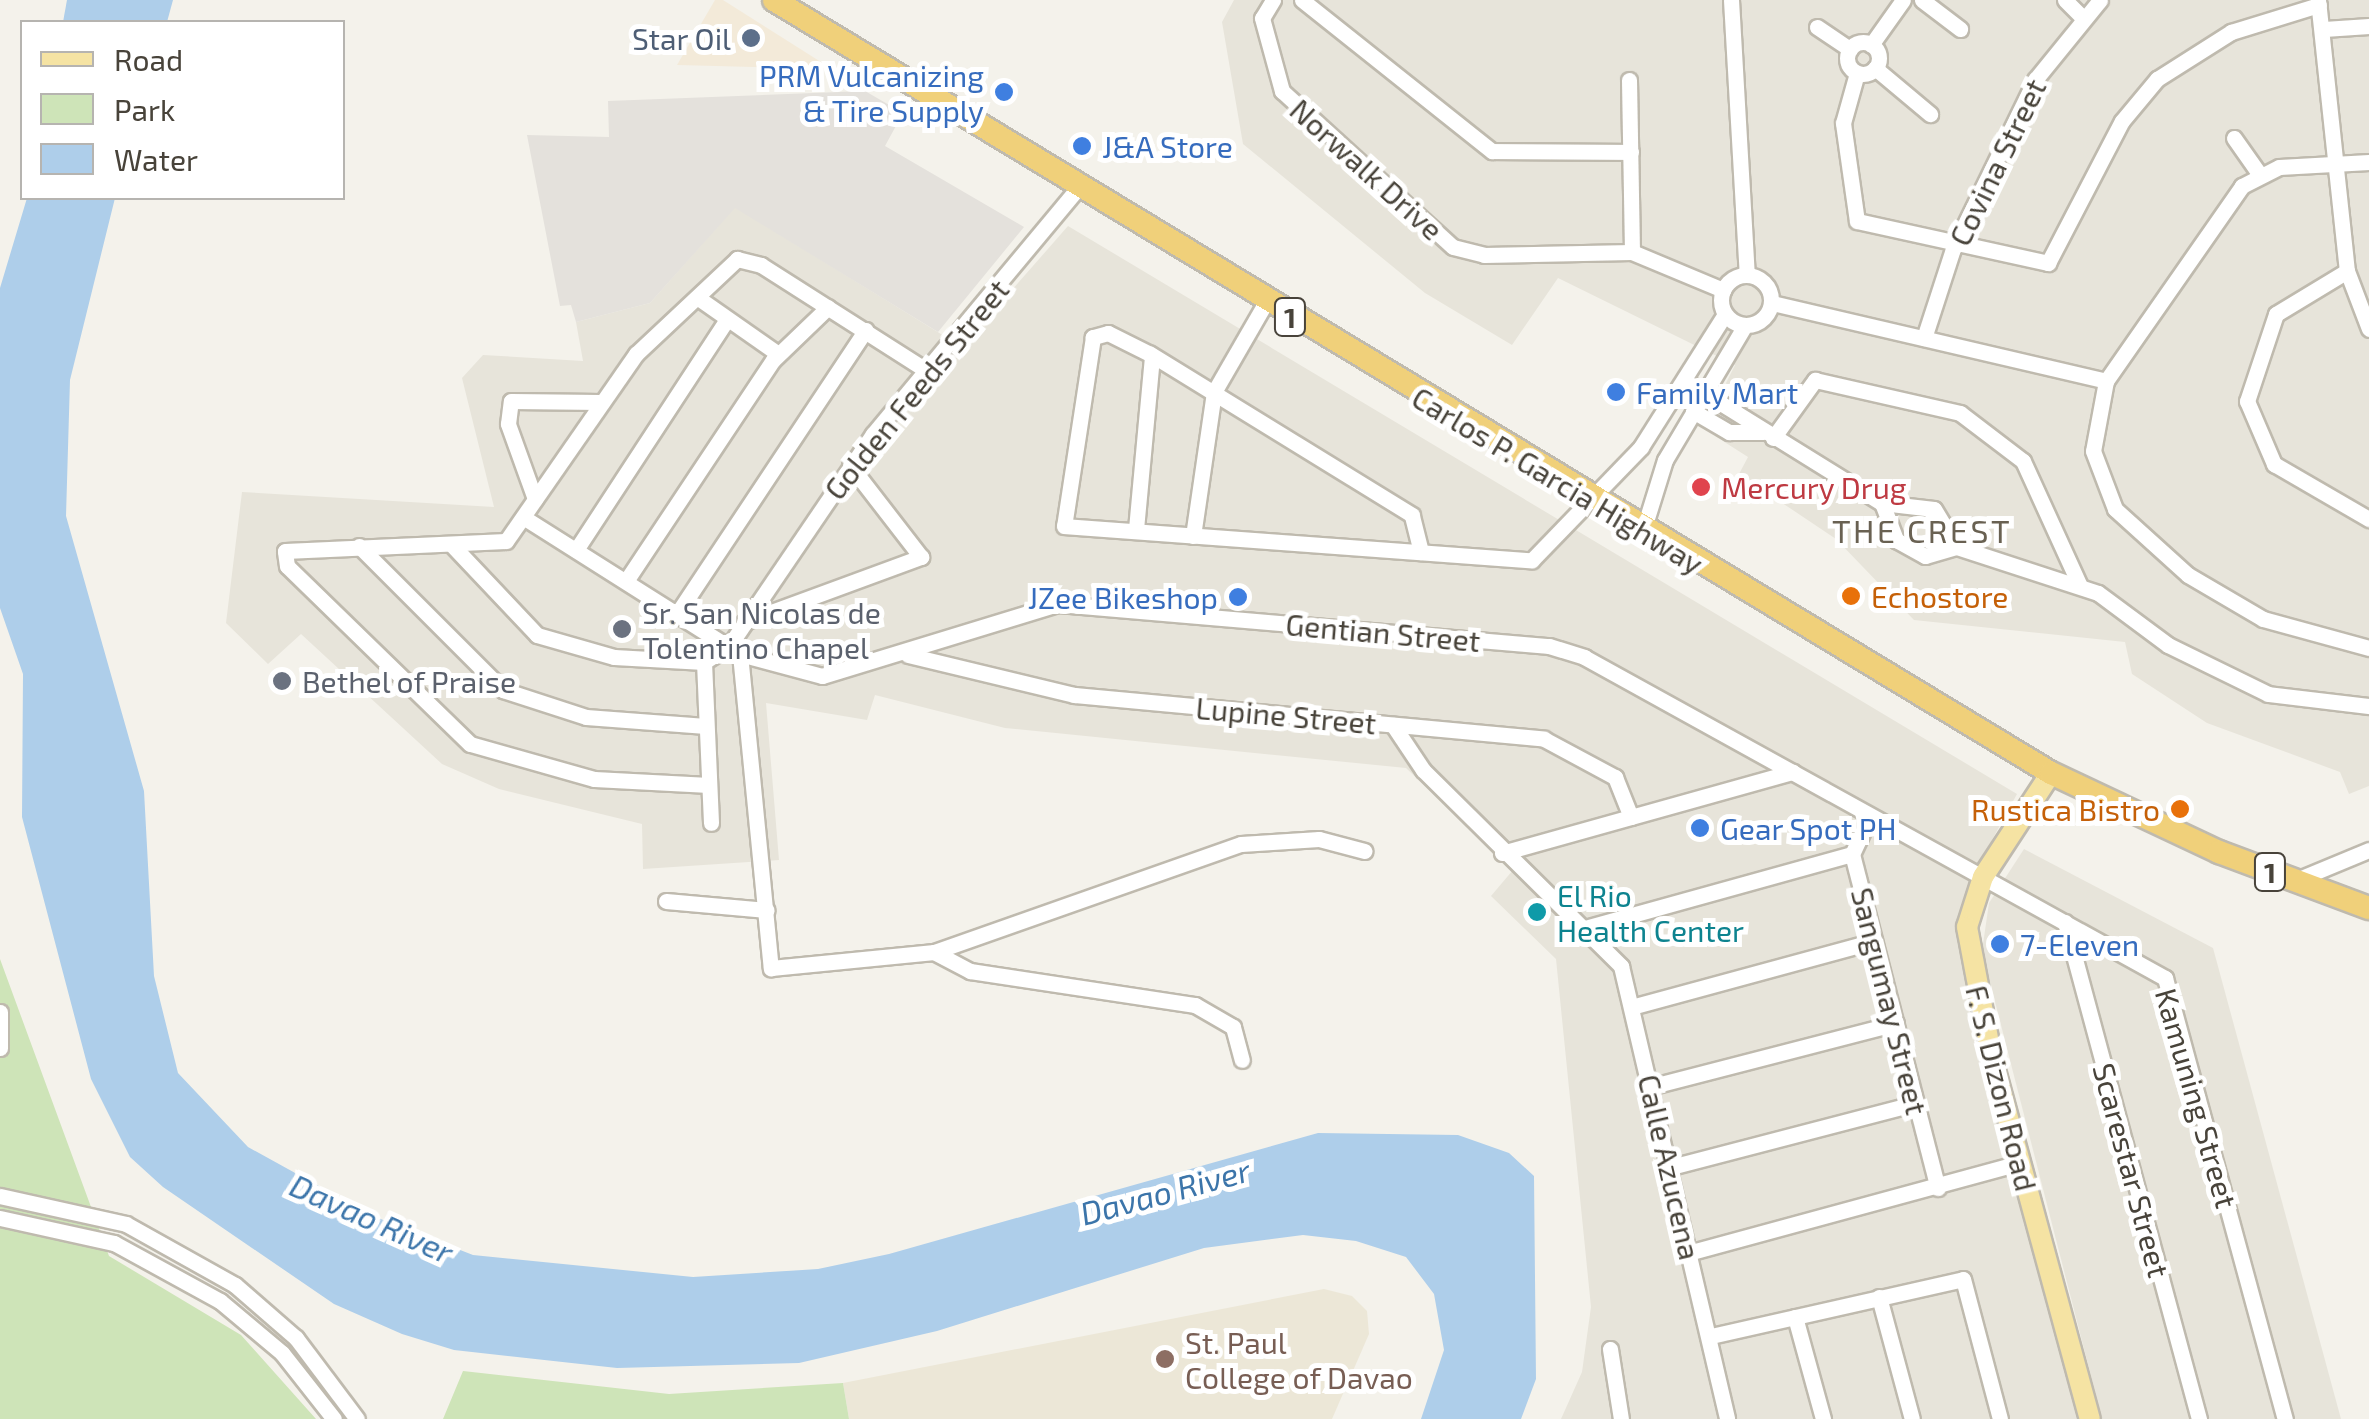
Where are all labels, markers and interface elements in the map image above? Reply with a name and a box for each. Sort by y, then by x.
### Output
legend [20,20,345,200]
place label: Star Oil [631,20,731,56]
marker: Star Oil [740,27,762,49]
text: Road [114,41,183,77]
place label: PRM Vulcanizing & Tire Supply [758,57,984,128]
street label: Covina Street [1941,73,2053,251]
marker: PRM Vulcanizing & Tire Supply [993,81,1015,103]
text: Park [114,91,175,127]
street label: Norwalk Drive [1283,91,1451,247]
place label: J&A Store [1102,128,1234,164]
marker: J&A Store [1071,135,1093,157]
text: Water [114,141,198,177]
street label: Golden Feeds Street [816,272,1016,506]
road number: 1 [1272,294,1308,340]
place label: Family Mart [1636,374,1799,410]
street label: Carlos P. Garcia Highway [1406,379,1710,581]
marker: Family Mart [1605,381,1627,403]
place label: Mercury Drug [1721,469,1907,505]
marker: Mercury Drug [1690,476,1712,498]
district label: THE CREST [1832,511,2012,549]
place label: Echostore [1871,578,2008,614]
place label: JZee Bikeshop [1028,579,1218,615]
marker: Echostore [1840,585,1862,607]
marker: JZee Bikeshop [1227,586,1249,608]
place label: Sr. San Nicolas de Tolentino Chapel [642,594,881,664]
street label: Gentian Street [1284,606,1482,658]
marker: Sr. San Nicolas de Tolentino Chapel [611,618,633,640]
place label: Bethel of Praise [302,663,517,699]
marker: Bethel of Praise [271,670,293,692]
street label: Lupine Street [1194,689,1378,741]
place label: Rustica Bistro [1971,791,2160,827]
marker: Rustica Bistro [2169,798,2191,820]
place label: Gear Spot PH [1720,810,1897,846]
marker: Gear Spot PH [1689,817,1711,839]
road number: 1 [2252,849,2288,895]
place label: El Rio Health Center [1557,877,1744,948]
street label: Sangumay Street [1844,883,1936,1119]
marker: El Rio Health Center [1526,901,1548,923]
place label: 7-Eleven [2020,926,2139,962]
marker: 7-Eleven [1989,933,2011,955]
street label: F. S. Dizon Road [1959,981,2045,1195]
street label: Kamuning Street [2148,984,2246,1212]
street label: Scarestar Street [2086,1059,2178,1281]
street label: Calle Azucena [1631,1071,1709,1263]
water label: Davao River [1076,1150,1254,1232]
water label: Davao River [284,1165,460,1271]
place label: St. Paul College of Davao [1185,1324,1413,1394]
marker: St. Paul College of Davao [1154,1348,1176,1370]

